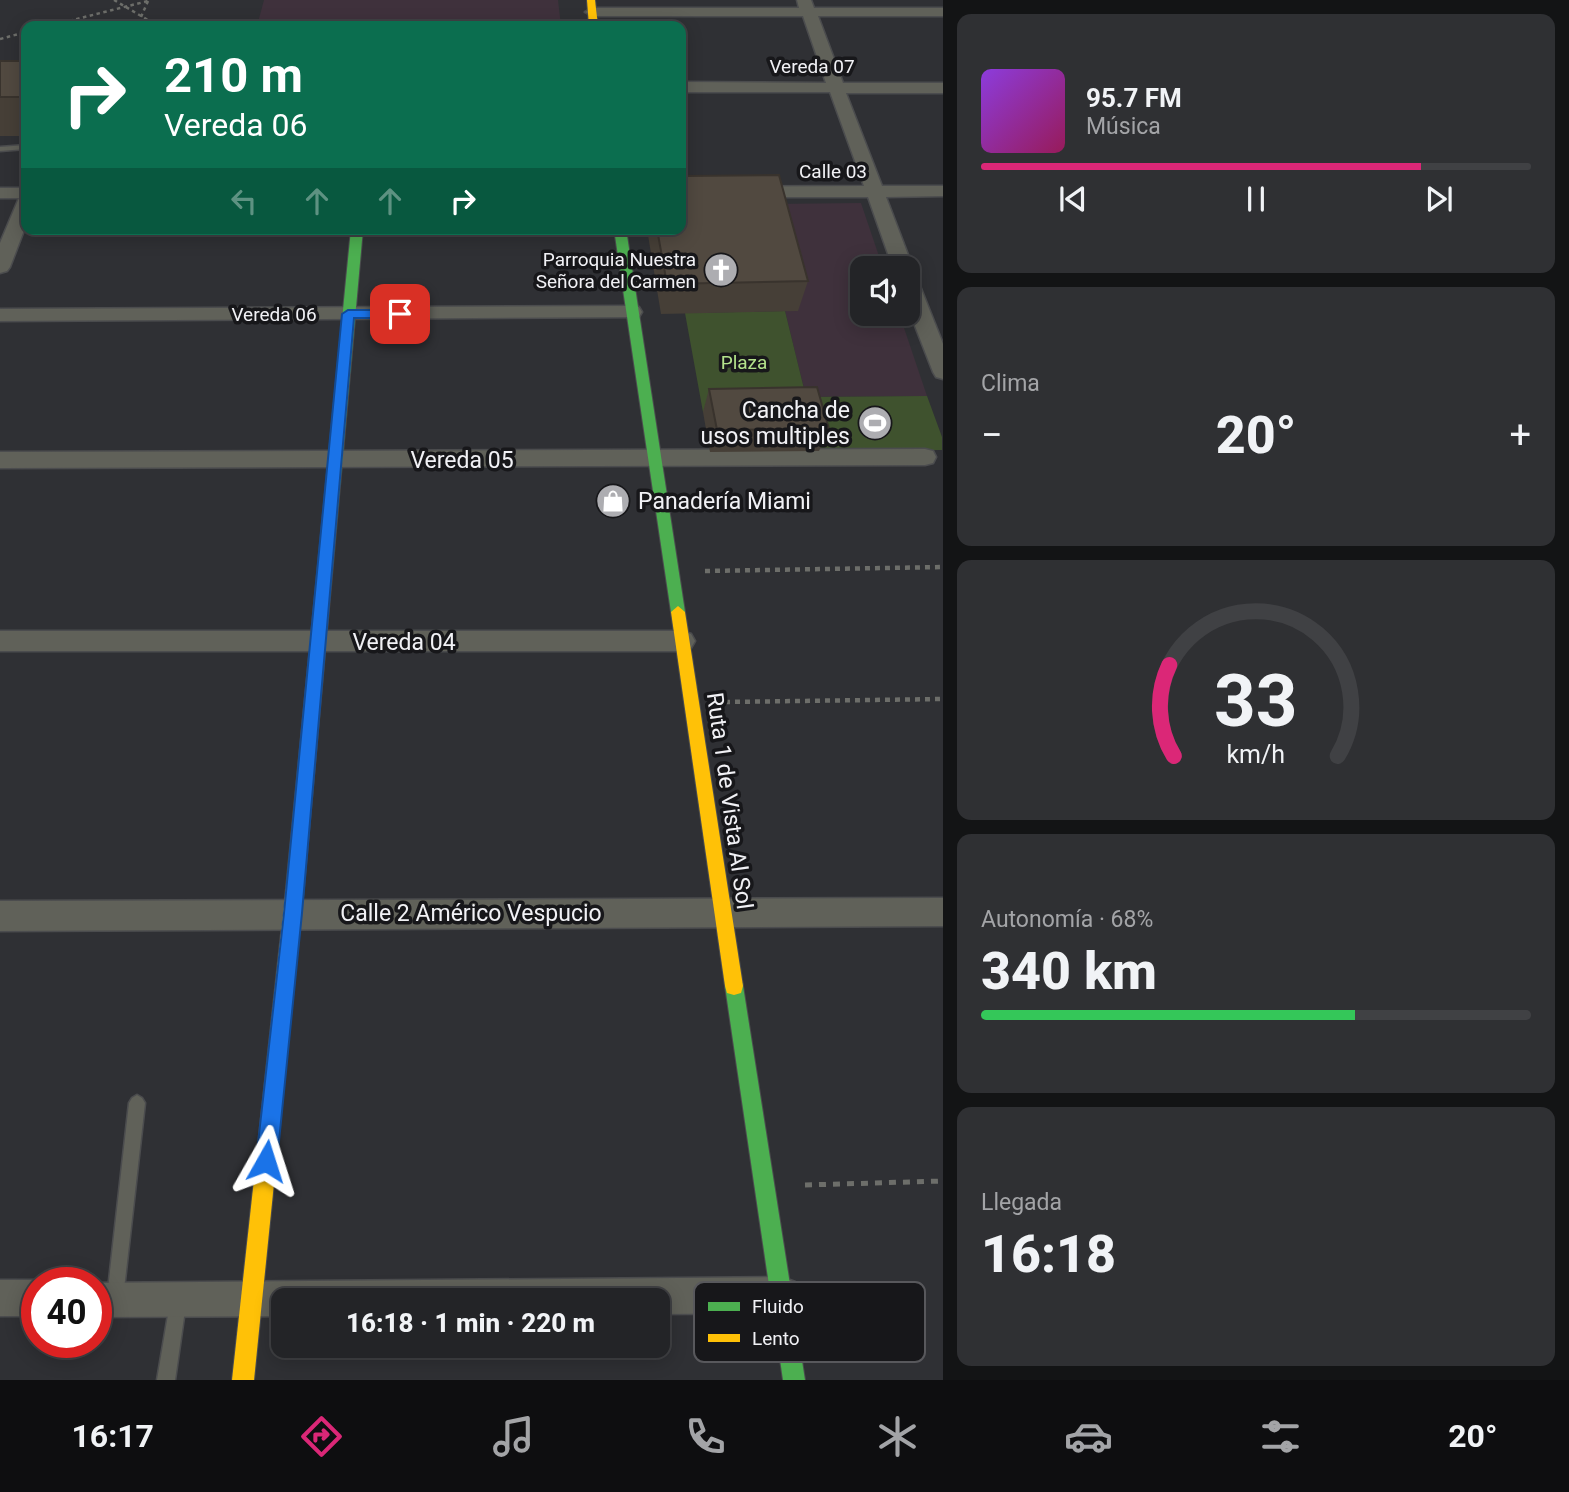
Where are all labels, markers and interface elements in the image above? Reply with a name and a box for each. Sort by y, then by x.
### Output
text: 210 m [164,47,303,104]
icon: right [49,49,140,140]
street label: Vereda 07 [769,55,855,78]
text: 95.7 FM [1086,83,1182,113]
text: Vereda 06 [164,106,308,144]
text: Música [1086,113,1161,140]
street label: Calle 03 [799,160,867,183]
icon: previous [1054,180,1092,218]
icon: pause [1237,180,1275,218]
icon: next [1420,180,1458,218]
icon: left [225,182,263,220]
icon: ahead [298,182,336,220]
icon: ahead [371,182,409,220]
icon: right [444,182,482,220]
place label: Parroquia Nuestra Señora del Carmen [536,248,696,293]
church icon: Parroquia Nuestra Señora del Carmen [702,251,740,289]
map controls [850,256,920,326]
button: sound [850,256,920,326]
pin [370,284,430,344]
icon: arrive [381,295,419,333]
street label: Vereda 06 [231,303,317,326]
park label: Plaza [721,351,767,374]
text: Clima [981,370,1040,397]
place label: Cancha de usos multiples [701,397,850,450]
sports icon: Cancha de usos multiples [856,404,894,442]
text: 20° [1216,405,1296,466]
text: − [981,413,1003,457]
text: + [1509,413,1531,457]
street label: Vereda 05 [410,447,514,474]
shop icon: Panadería Miami [594,482,632,520]
place label: Panadería Miami [638,488,811,515]
street label: Vereda 04 [352,629,456,656]
text: 33 [1214,658,1298,744]
street label: Ruta 1 de Vista Al Sol [701,691,758,911]
text: km/h [1227,740,1285,769]
street label: Calle 2 Américo Vespucio [340,900,602,927]
text: Autonomía · 68% [981,906,1153,933]
text: 340 km [981,941,1157,1002]
position arrow [229,1124,303,1198]
text: Llegada [981,1189,1062,1216]
text: 16:18 [981,1224,1116,1285]
speed limit sign: 40 [21,1267,112,1358]
legend [694,1282,925,1362]
text: Fluido [752,1295,804,1318]
text: 16:18 · 1 min · 220 m [346,1308,595,1338]
text: Lento [752,1327,800,1350]
icon: directions [297,1412,346,1461]
icon: music [489,1412,538,1461]
icon: phone [681,1412,730,1461]
icon: climate [873,1412,922,1461]
icon: car [1064,1412,1113,1461]
icon: filters [1256,1412,1305,1461]
text: 16:17 [71,1417,154,1455]
text: 20° [1448,1417,1497,1455]

